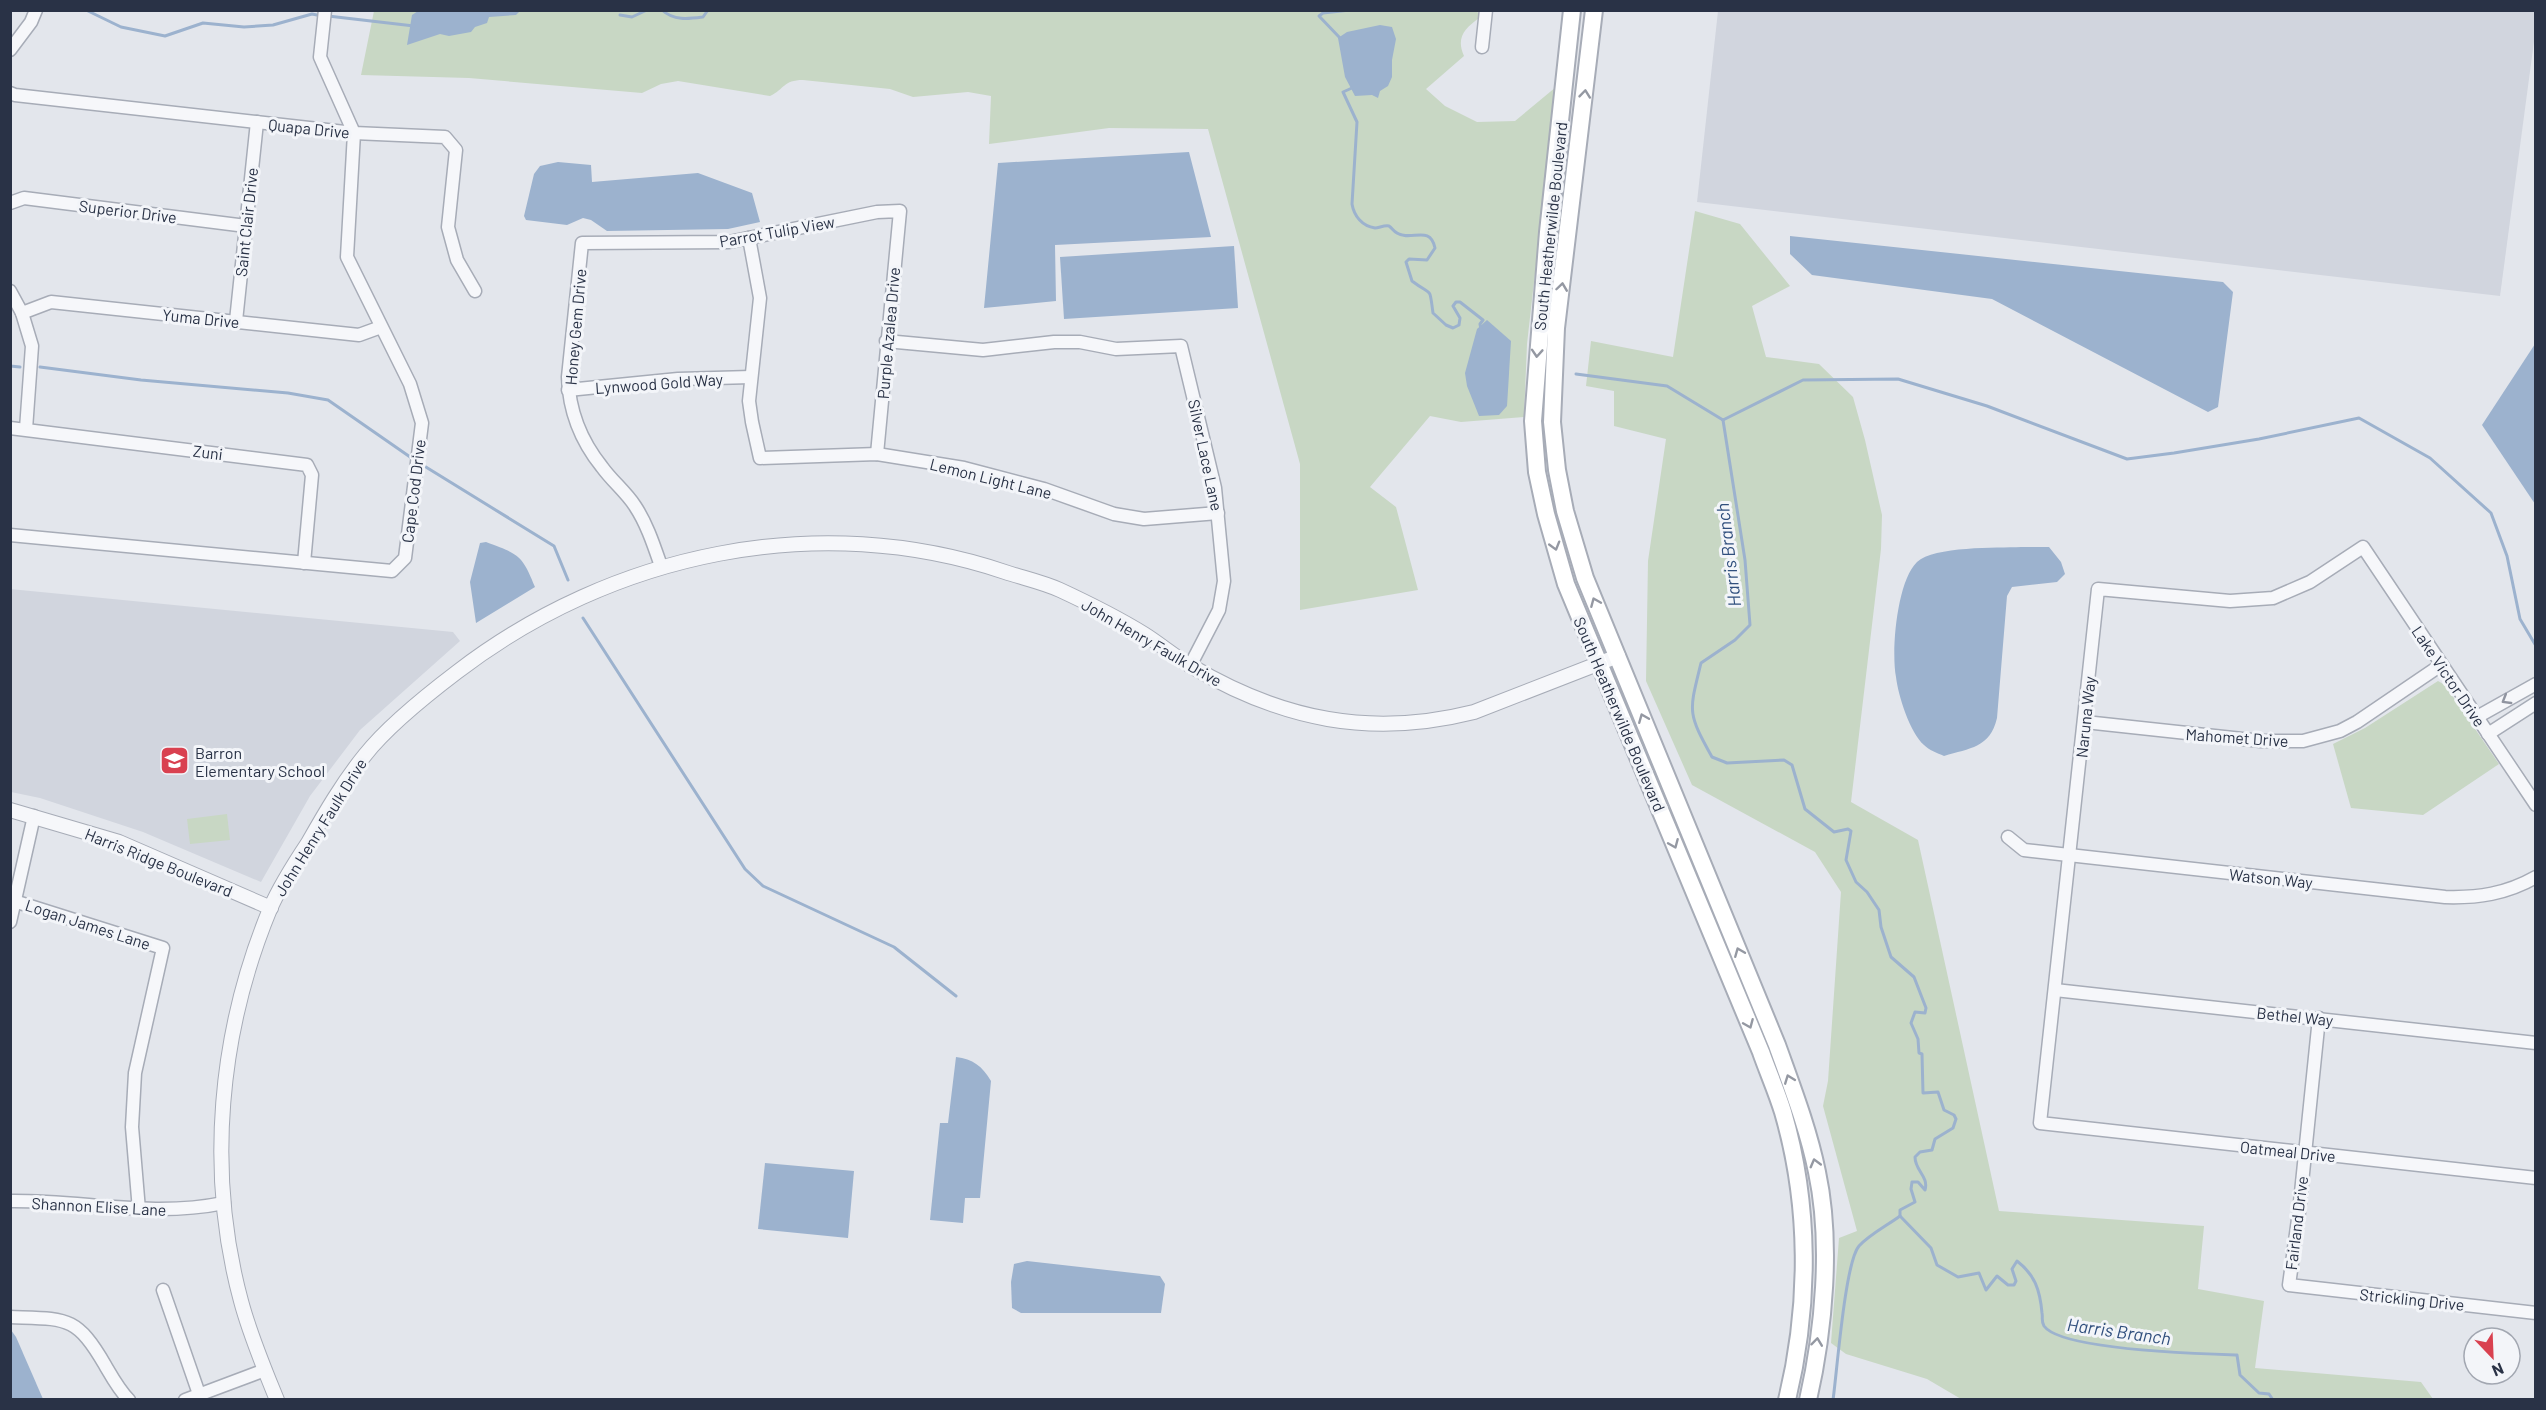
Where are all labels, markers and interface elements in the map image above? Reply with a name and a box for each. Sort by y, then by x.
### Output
one-way arrow [1578,89,1590,98]
street label: Quapa Drive [267,114,351,142]
street label: South Heatherwilde Boulevard [1530,121,1570,331]
street label: Saint Clair Drive [231,167,261,277]
street label: Superior Drive [78,196,178,226]
street label: Parrot Tulip View [718,211,837,251]
street label: Purple Azalea Drive [873,266,903,400]
street label: Honey Gem Drive [560,268,590,386]
one-way arrow [1555,283,1567,292]
street label: Yuma Drive [161,305,241,331]
one-way arrow [1531,349,1544,358]
street label: Lynwood Gold Way [594,369,724,397]
street label: Silver Lace Lane [1185,397,1227,513]
street label: Cape Cod Drive [397,438,429,544]
street label: Zuni [192,441,224,463]
street label: Lemon Light Lane [928,454,1054,502]
water label: Harris Branch [1711,502,1745,608]
one-way arrow [1548,540,1560,551]
street label: John Henry Faulk Drive [1079,594,1225,690]
one-way arrow [1590,597,1602,608]
street label: South Heatherwilde Boulevard [1570,614,1670,814]
street label: Lake Victor Drive [2408,622,2490,730]
street label: Naruna Way [2071,675,2099,759]
one-way arrow [2502,692,2512,704]
one-way arrow [1638,713,1650,724]
street label: Mahomet Drive [2185,724,2289,750]
place label: Barron Elementary School [195,743,325,780]
school or university icon: Barron Elementary School [158,745,190,777]
street label: John Henry Faulk Drive [270,755,370,899]
street label: Harris Ridge Boulevard [82,824,236,900]
one-way arrow [1667,838,1679,849]
street label: Watson Way [2228,864,2314,892]
street label: Logan James Lane [23,895,153,953]
one-way arrow [1734,948,1746,959]
street label: Bethel Way [2256,1003,2335,1030]
one-way arrow [1742,1017,1754,1028]
one-way arrow [1784,1074,1797,1085]
street label: Oatmeal Drive [2239,1137,2337,1165]
one-way arrow [1810,1159,1822,1169]
street label: Fairland Drive [2281,1175,2311,1271]
street label: Shannon Elise Lane [31,1193,167,1219]
street label: Strickling Drive [2359,1284,2465,1314]
water label: Harris Branch [2066,1313,2172,1349]
north arrow [2462,1326,2522,1386]
one-way arrow [1811,1337,1823,1346]
text: N [2489,1359,2507,1381]

